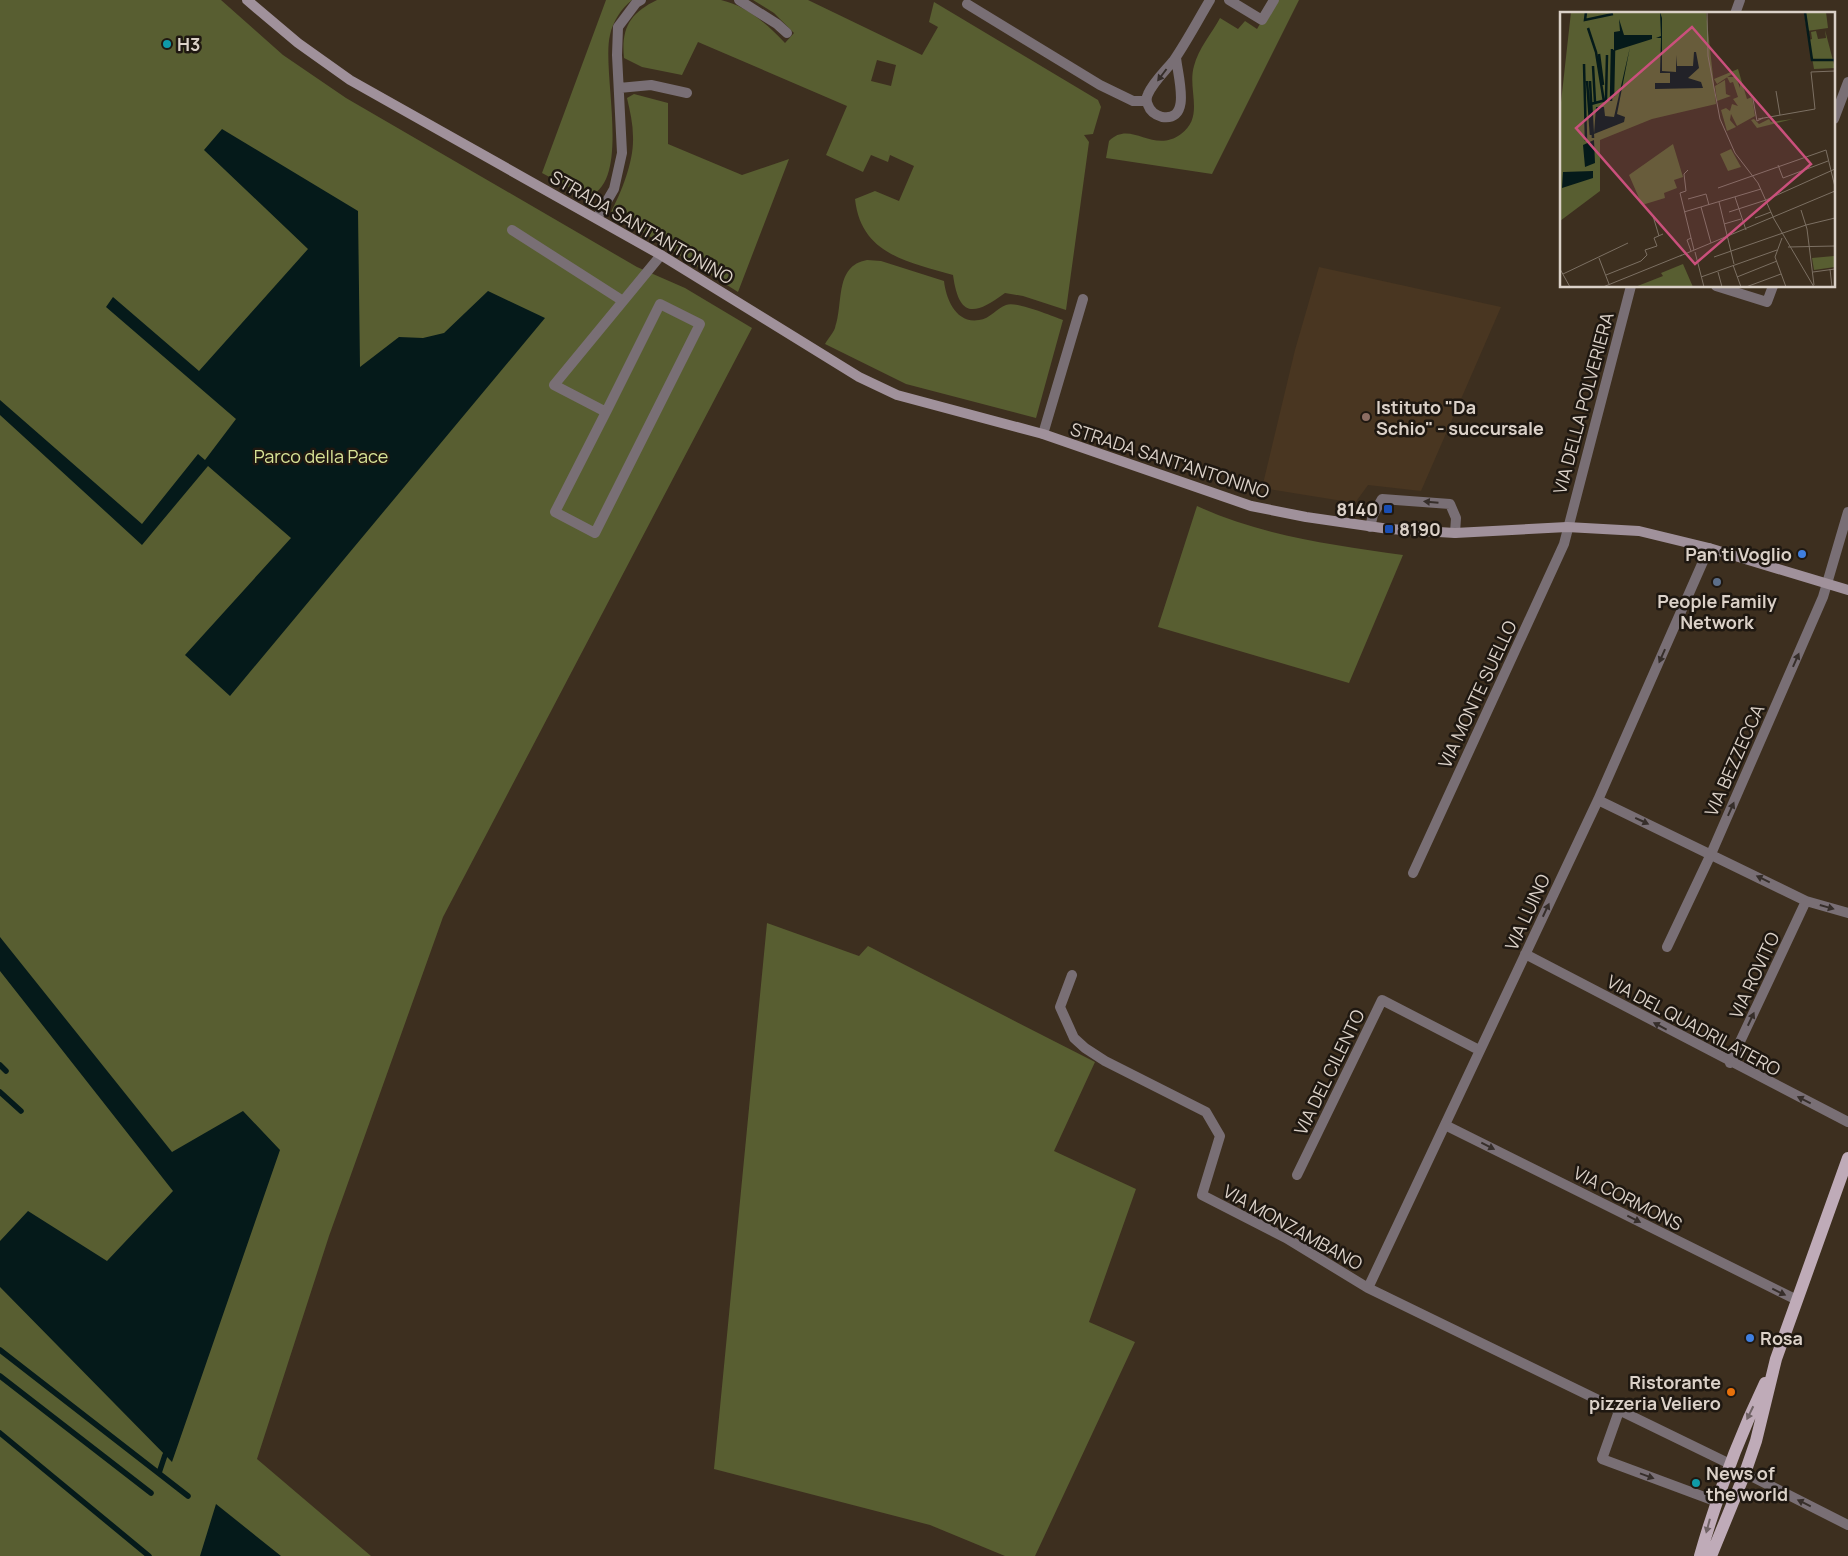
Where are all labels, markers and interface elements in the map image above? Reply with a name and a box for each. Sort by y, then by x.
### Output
inset map [1560,12,1836,288]
place label: H3 [177,32,200,56]
marker: H3 [161,38,173,50]
one-way arrow [1157,68,1167,82]
street label: STRADA SANT'ANTONINO [546,165,738,289]
street label: VIA DELLA POLVERIERA [1547,309,1619,496]
place label: Istituto "Da Schio" - succursale [1376,395,1544,440]
marker: Istituto "Da Schio" - succursale [1360,411,1372,423]
street label: STRADA SANT'ANTONINO [1067,416,1273,504]
park label: Parco della Pace [254,444,388,468]
place label: 8140 [1336,497,1378,521]
one-way arrow [1423,498,1439,506]
marker: 8140 [1382,503,1394,515]
place label: 8190 [1399,517,1441,541]
marker: 8190 [1383,523,1395,535]
place label: Pan ti Voglio [1685,542,1792,566]
marker: Pan ti Voglio [1796,548,1808,560]
marker: People Family Network [1711,576,1723,588]
place label: People Family Network [1657,589,1777,634]
street label: VIA MONTE SUELLO [1432,616,1522,772]
one-way arrow [1657,649,1665,663]
one-way arrow [1792,653,1800,667]
street label: VIA BEZZECCA [1699,700,1770,820]
one-way arrow [1727,802,1735,816]
one-way arrow [1635,817,1649,825]
street label: VIA LUINO [1499,870,1555,954]
one-way arrow [1756,875,1770,883]
one-way arrow [1542,903,1550,917]
one-way arrow [1820,903,1835,911]
street label: VIA ROVITO [1724,928,1784,1022]
street label: VIA DEL QUADRILATERO [1603,969,1785,1081]
street label: VIA DEL CILENTO [1288,1005,1370,1139]
one-way arrow [1747,1012,1755,1026]
one-way arrow [1653,1022,1667,1030]
one-way arrow [1797,1096,1812,1104]
one-way arrow [1481,1142,1495,1150]
street label: VIA CORMONS [1570,1160,1686,1236]
street label: VIA MONZAMBANO [1219,1179,1367,1275]
one-way arrow [1626,1215,1641,1223]
one-way arrow [1772,1288,1786,1296]
place label: Rosa [1760,1326,1803,1350]
marker: Rosa [1744,1332,1756,1344]
place label: Ristorante pizzeria Veliero [1589,1370,1721,1415]
marker: Ristorante pizzeria Veliero [1725,1386,1737,1398]
one-way arrow [1746,1406,1754,1420]
place label: News of the world [1706,1461,1788,1506]
one-way arrow [1640,1473,1655,1480]
marker: News of the world [1690,1477,1702,1489]
one-way arrow [1797,1499,1812,1507]
one-way arrow [1704,1519,1712,1534]

